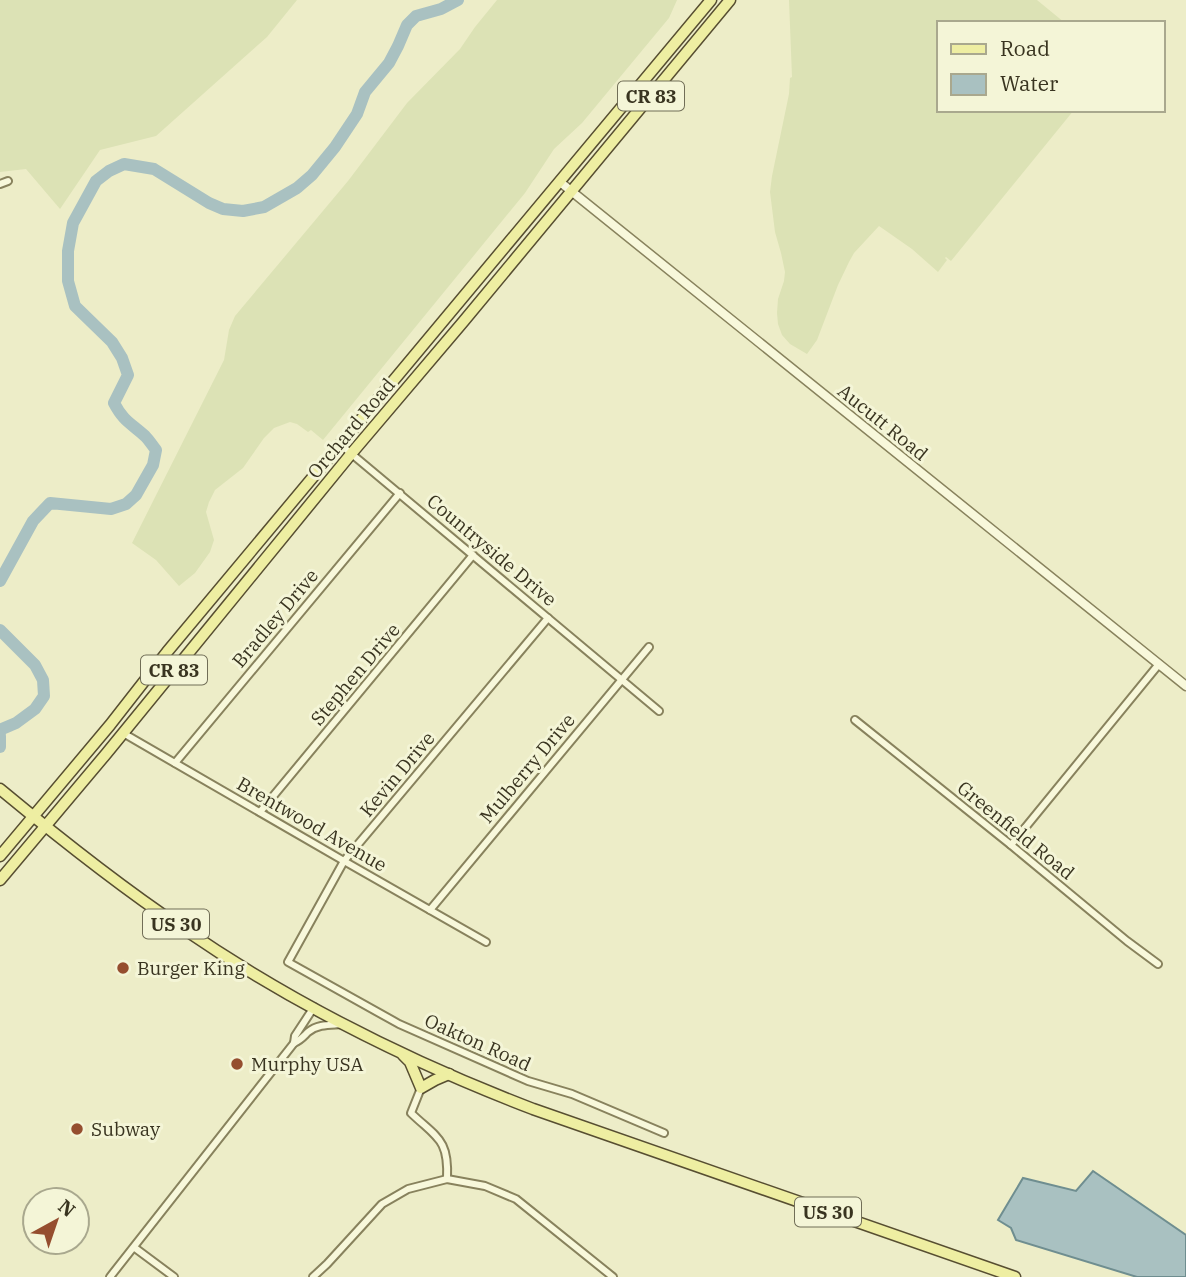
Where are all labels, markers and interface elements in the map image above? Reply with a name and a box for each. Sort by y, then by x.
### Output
legend [937,21,1165,112]
text: Road [1000,34,1050,62]
text: Water [1000,69,1059,97]
road number: CR 83 [618,82,684,110]
street label: Orchard Road [302,373,400,483]
street label: Aucutt Road [833,378,933,466]
street label: Countryside Drive [422,489,562,611]
street label: Bradley Drive [227,564,323,672]
street label: Stephen Drive [305,618,405,730]
road number: CR 83 [141,656,207,684]
street label: Mulberry Drive [474,708,580,828]
street label: Kevin Drive [354,727,440,821]
street label: Brentwood Avenue [233,771,391,877]
street label: Greenfield Road [953,775,1079,885]
road number: US 30 [143,909,209,939]
place label: Burger King [137,956,246,980]
marker: Burger King [115,960,131,976]
street label: Oakton Road [421,1008,535,1076]
place label: Murphy USA [251,1052,364,1076]
marker: Murphy USA [229,1056,245,1072]
place label: Subway [91,1117,161,1141]
marker: Subway [69,1121,85,1137]
north arrow [21,1186,91,1256]
text: N [53,1194,80,1222]
road number: US 30 [795,1198,861,1226]

